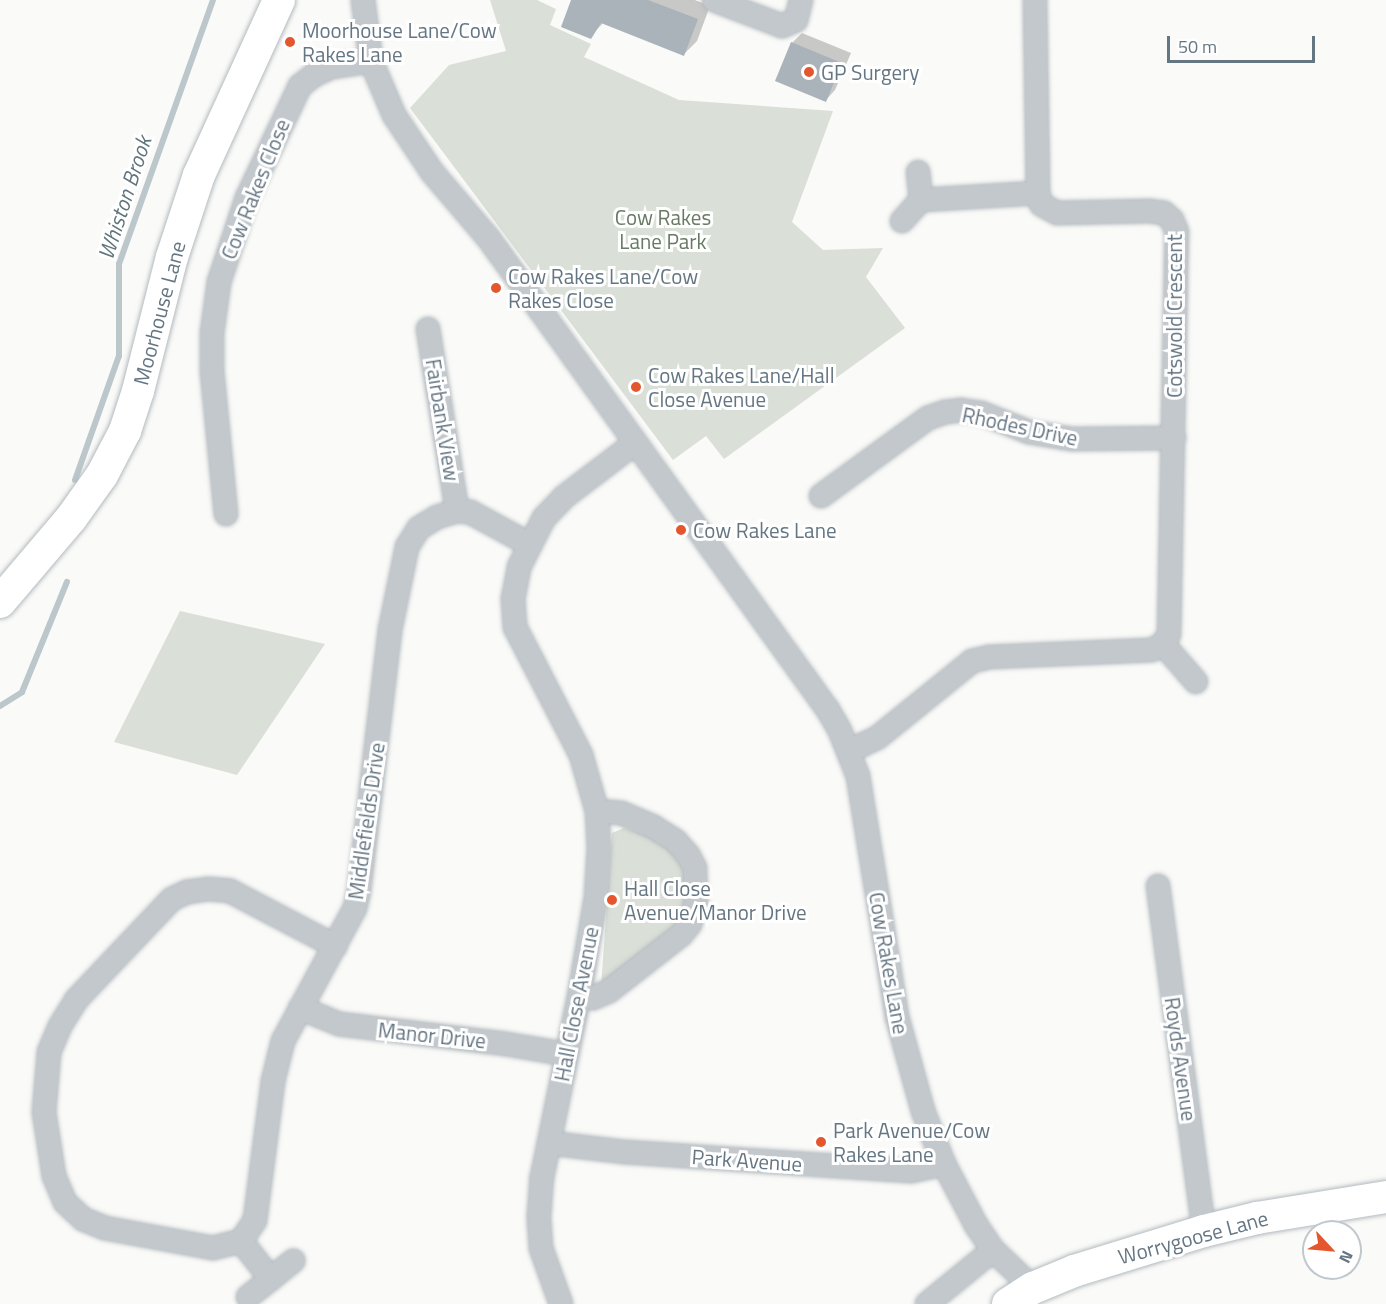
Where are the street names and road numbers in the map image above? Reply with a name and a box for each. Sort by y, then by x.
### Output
street label: Cow Rakes Close [215,115,295,263]
street label: Cotswold Crescent [1161,234,1187,398]
street label: Moorhouse Lane [128,238,190,388]
street label: Fairbank View [421,357,465,483]
street label: Rhodes Drive [960,401,1080,451]
street label: Middlefields Drive [343,741,389,901]
street label: Cow Rakes Lane [864,890,914,1036]
street label: Hall Close Avenue [549,925,603,1083]
street label: Royds Avenue [1160,995,1202,1123]
street label: Manor Drive [377,1017,487,1053]
street label: Park Avenue [691,1144,803,1176]
street label: Worrygoose Lane [1115,1205,1271,1269]

